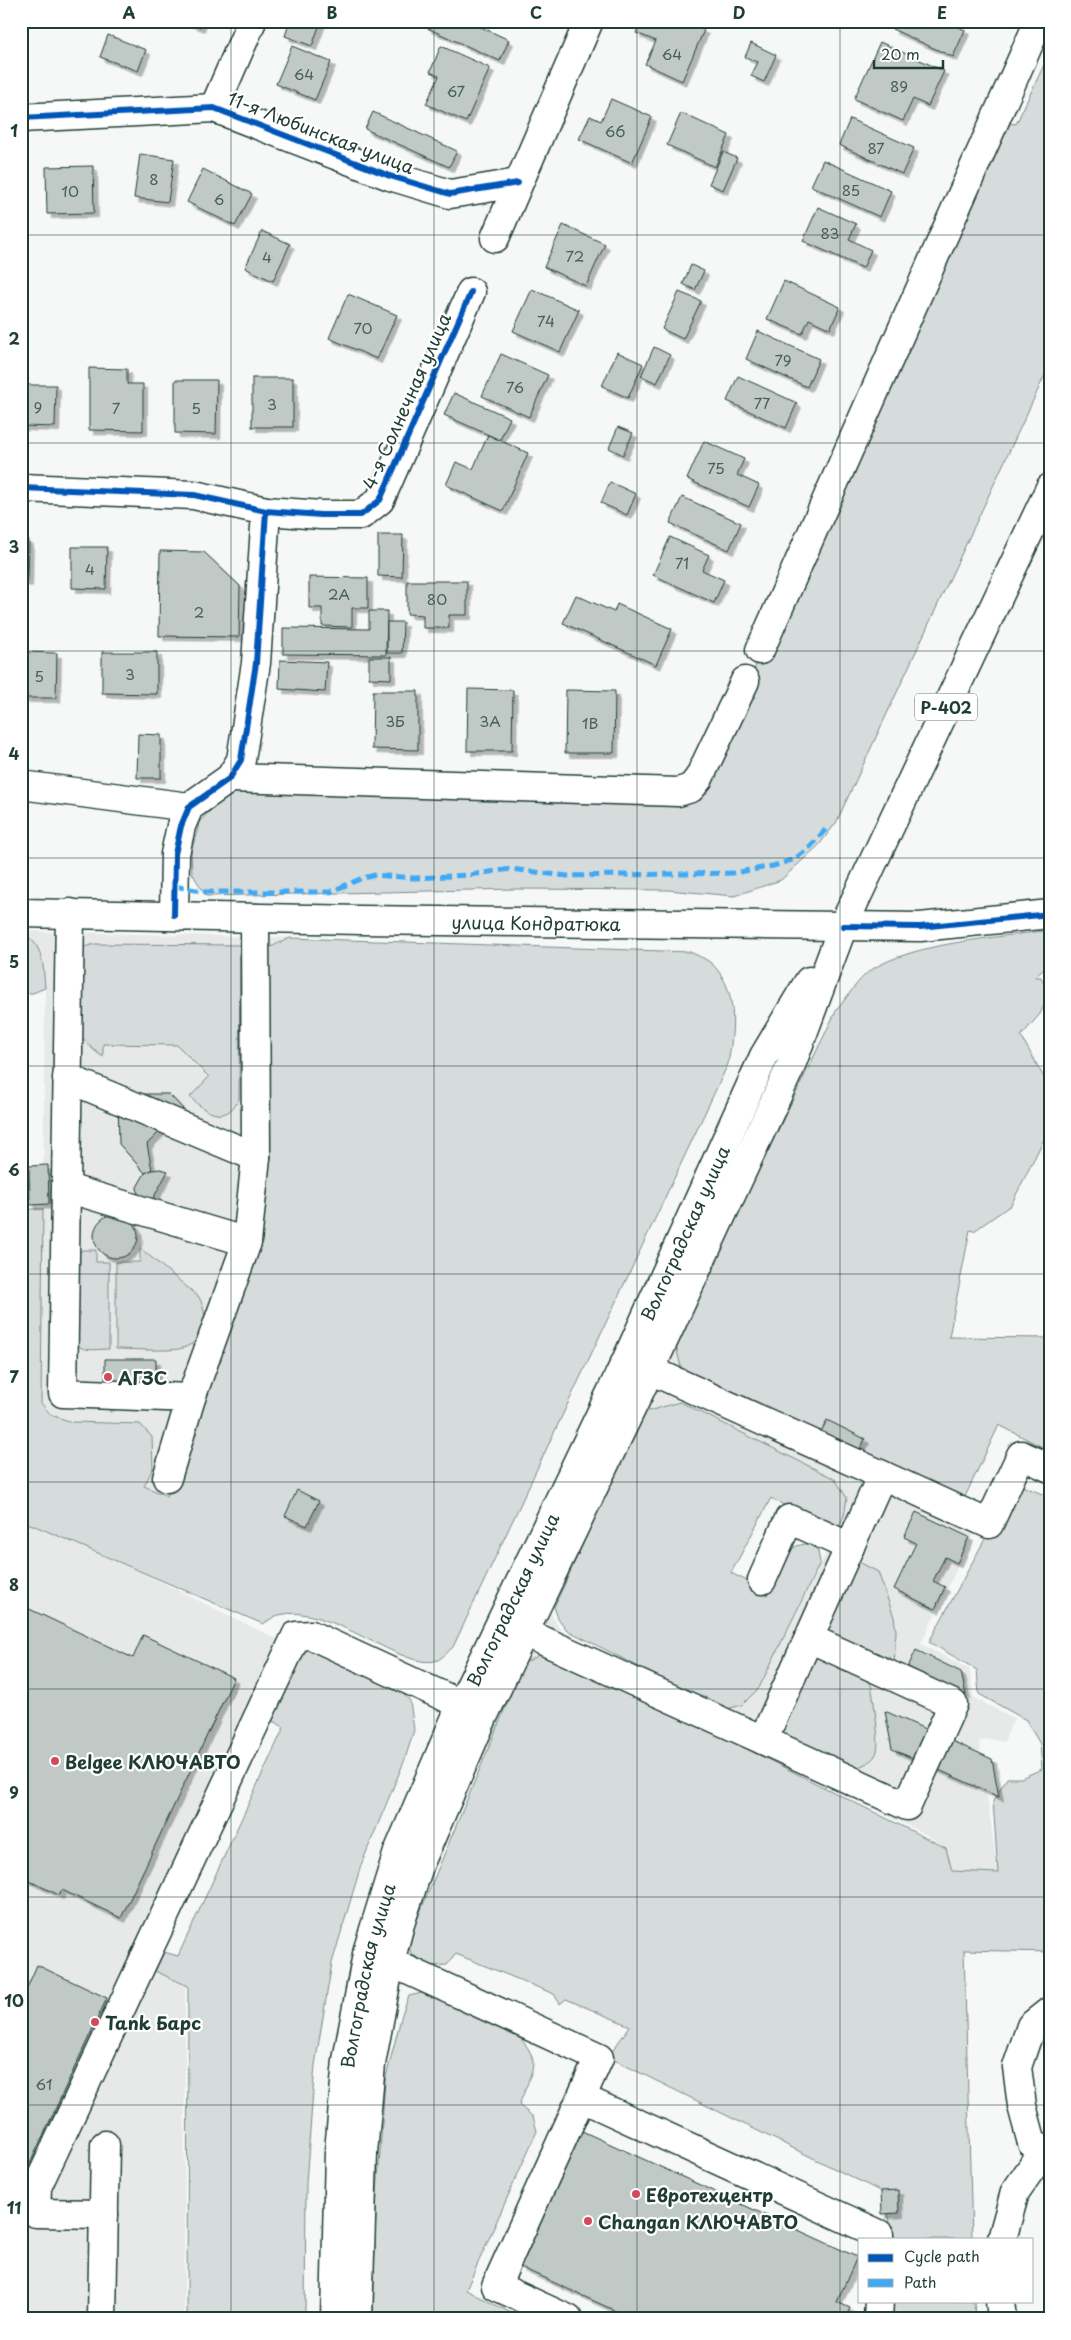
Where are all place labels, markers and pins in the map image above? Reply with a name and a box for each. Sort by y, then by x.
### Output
place label: АГЗС [118,1364,167,1391]
marker: АГЗС [102,1371,114,1383]
place label: Belgee КЛЮЧАВТО [65,1748,241,1775]
marker: Belgee КЛЮЧАВТО [49,1755,61,1767]
place label: Tank Барс [105,2009,201,2036]
marker: Tank Барс [89,2016,101,2028]
place label: Евротехцентр [646,2181,773,2208]
marker: Евротехцентр [630,2188,642,2200]
place label: Changan КЛЮЧАВТО [598,2208,798,2235]
marker: Changan КЛЮЧАВТО [582,2215,594,2227]

